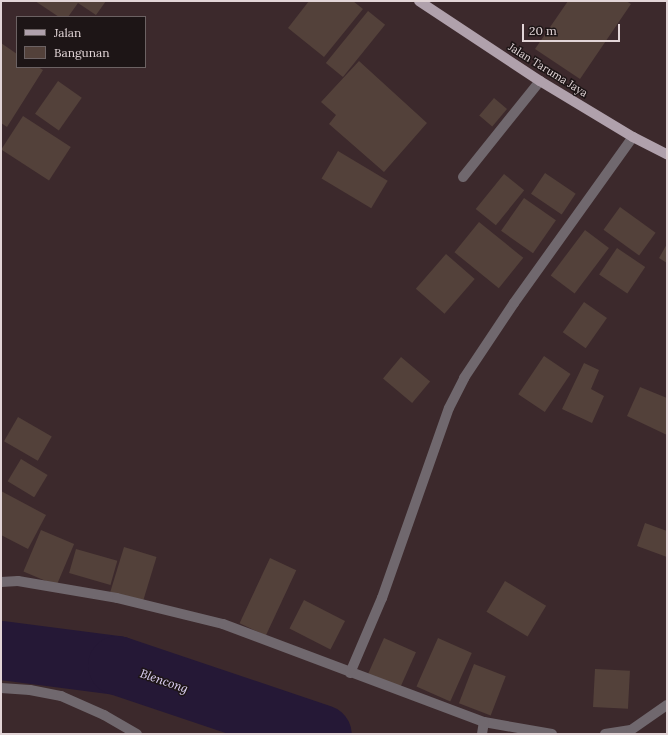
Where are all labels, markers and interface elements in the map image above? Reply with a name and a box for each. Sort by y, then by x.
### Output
legend [16,16,146,68]
scale bar [524,16,622,42]
text: 20 m [529,23,557,38]
text: Jalan [54,25,81,40]
street label: Jalan Taruma Jaya [506,40,590,100]
text: Bangunan [54,45,110,60]
water label: Blencong [138,666,190,696]

